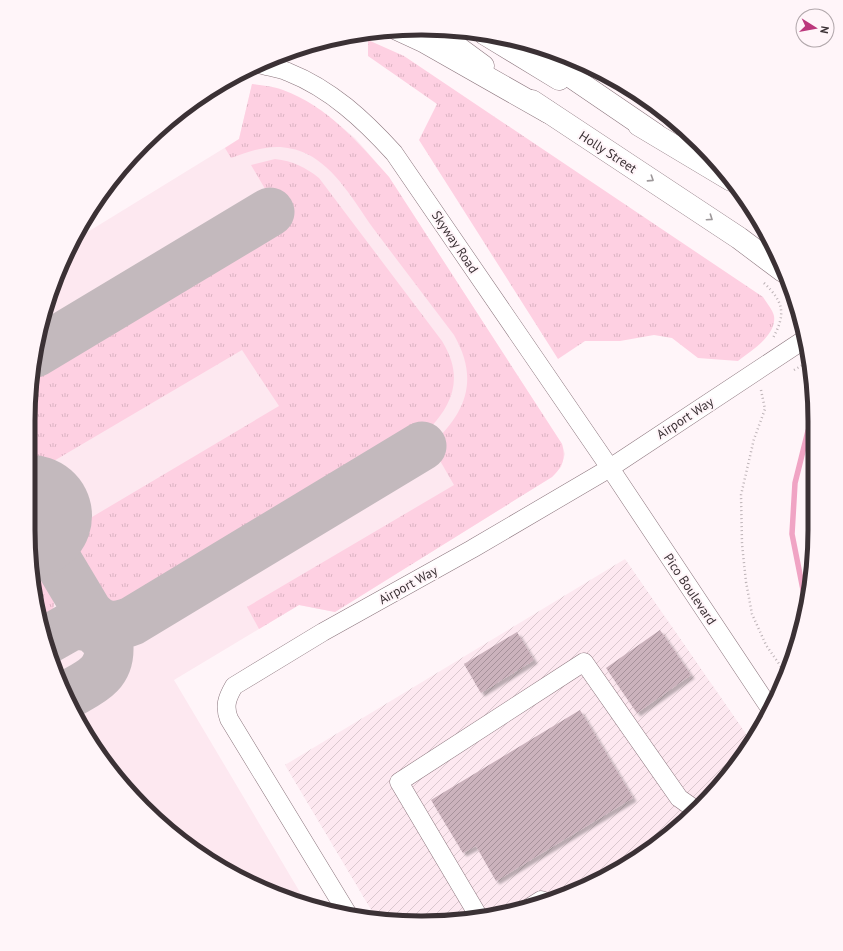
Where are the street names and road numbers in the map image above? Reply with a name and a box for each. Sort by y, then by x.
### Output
street label: Holly Street [576,127,641,177]
street label: Skyway Road [428,207,482,277]
street label: Airport Way [653,393,717,443]
street label: Pico Boulevard [660,550,720,628]
street label: Airport Way [376,562,440,608]

